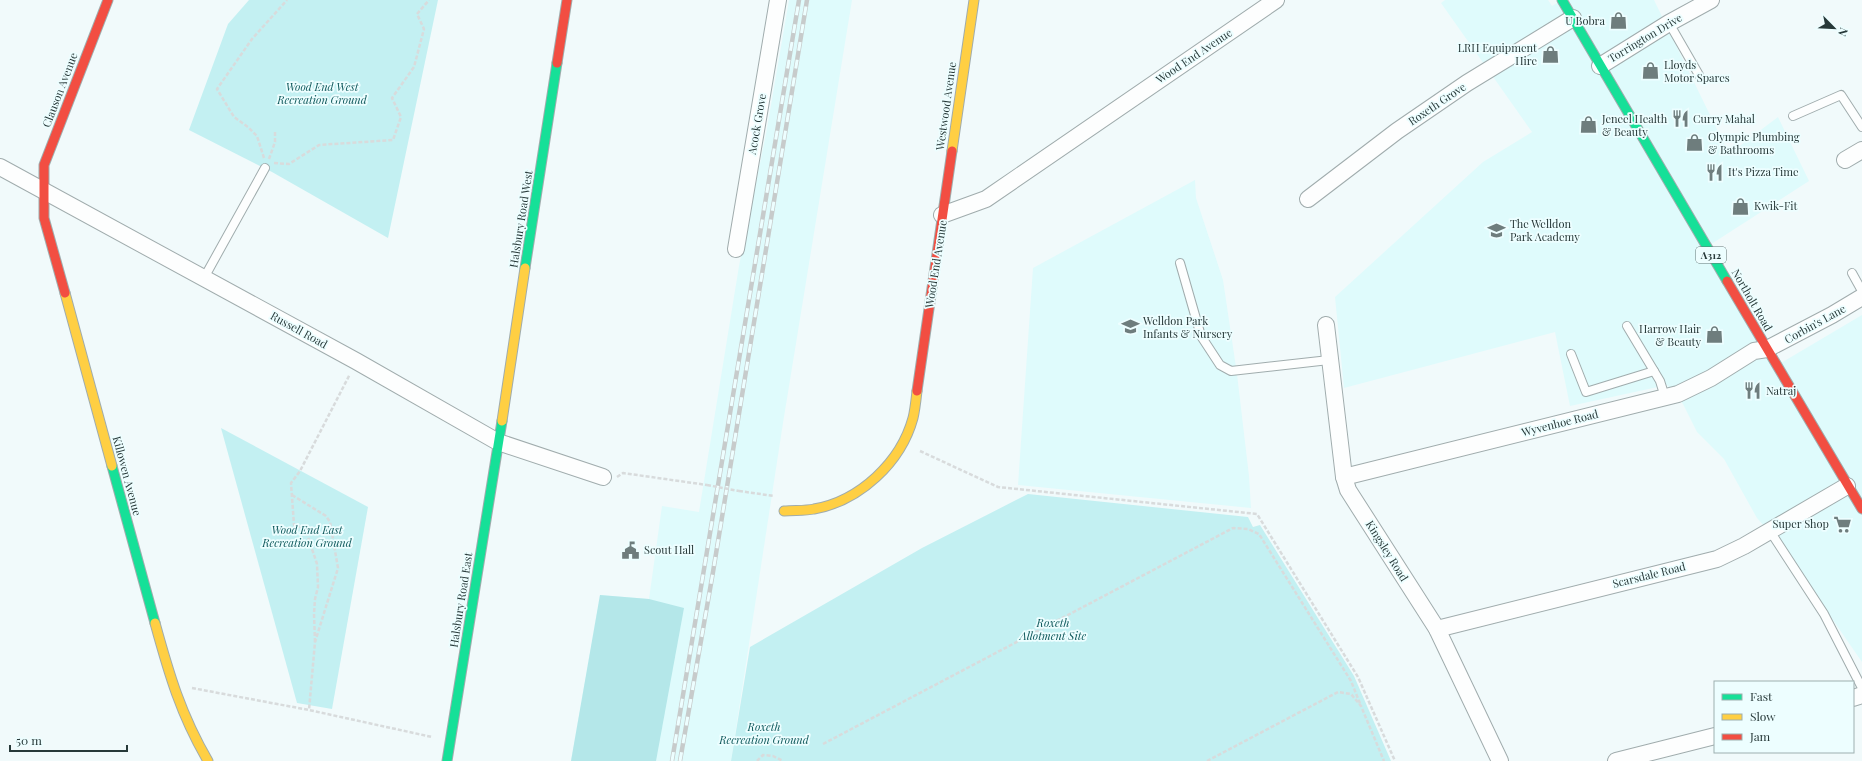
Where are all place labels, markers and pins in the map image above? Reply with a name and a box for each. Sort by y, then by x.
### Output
shop icon: U Bobra [1608,11,1628,31]
place label: U Bobra [1565,13,1606,28]
place label: LRH Equipment Hire [1458,40,1537,68]
shop icon: LRH Equipment Hire [1540,44,1560,64]
place label: Lloyds Motor Spares [1664,57,1730,85]
shop icon: Lloyds Motor Spares [1641,61,1661,81]
restaurant icon: Curry Mahal [1670,109,1690,129]
place label: Jeneel Health & Beauty [1601,111,1668,139]
place label: Curry Mahal [1693,111,1755,126]
shop icon: Jeneel Health & Beauty [1579,115,1599,135]
place label: Olympic Plumbing & Bathrooms [1708,129,1800,157]
shop icon: Olympic Plumbing & Bathrooms [1685,133,1705,153]
restaurant icon: It's Pizza Time [1705,162,1725,182]
place label: It's Pizza Time [1728,164,1799,179]
shop icon: Kwik-Fit [1731,196,1751,216]
place label: Kwik-Fit [1754,198,1797,213]
place label: The Welldon Park Academy [1510,216,1580,244]
school or university icon: The Welldon Park Academy [1487,220,1507,240]
place label: Welldon Park Infants & Nursery [1142,313,1233,341]
school or university icon: Welldon Park Infants & Nursery [1120,317,1140,337]
place label: Harrow Hair & Beauty [1639,321,1701,349]
shop icon: Harrow Hair & Beauty [1704,325,1724,345]
restaurant icon: Natraj [1743,381,1763,401]
place label: Natraj [1766,383,1796,398]
supermarket icon: Super Shop [1832,514,1852,534]
place label: Super Shop [1772,516,1829,531]
public building icon: Scout Hall [621,540,641,560]
place label: Scout Hall [644,542,694,557]

